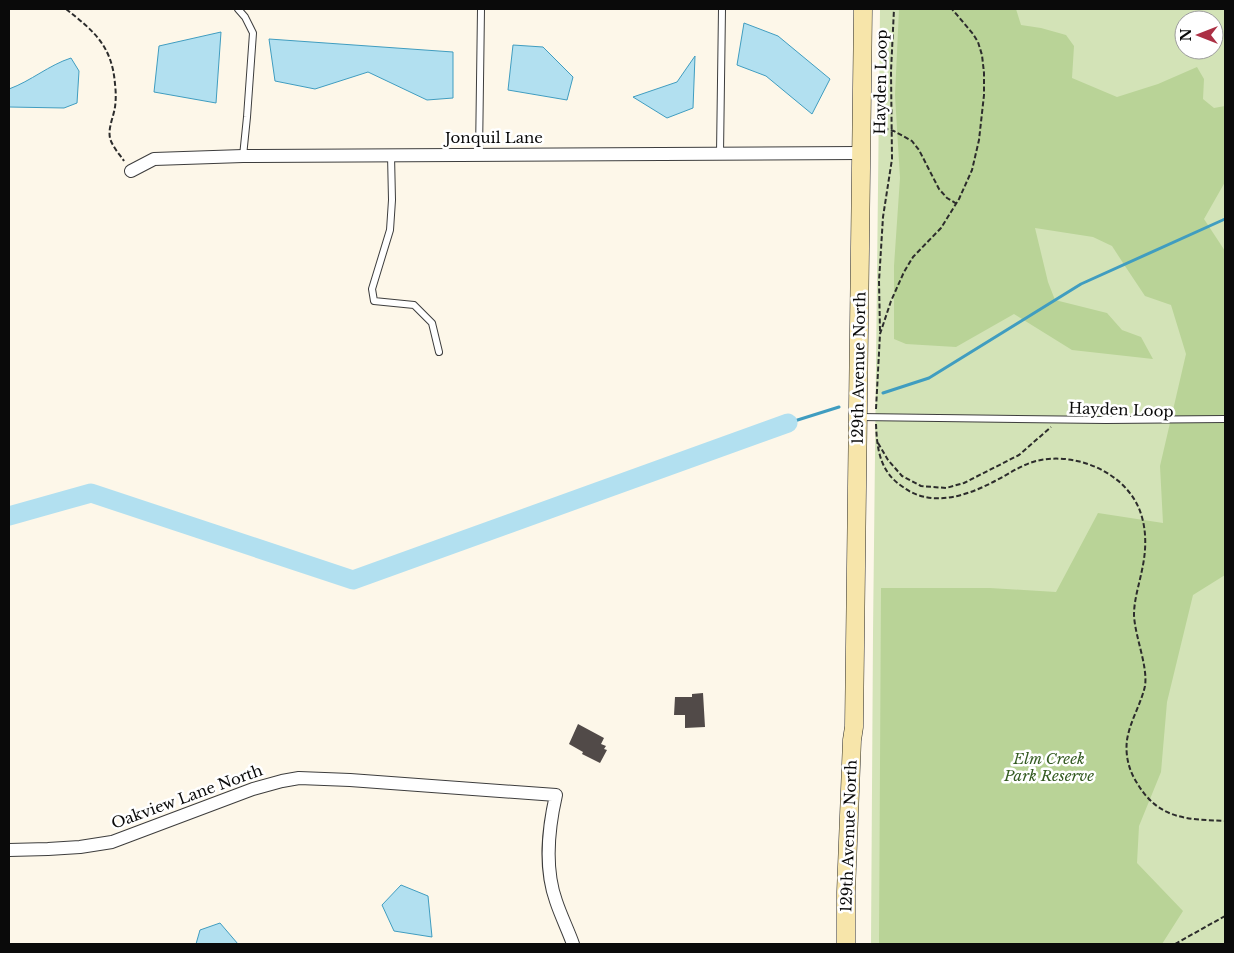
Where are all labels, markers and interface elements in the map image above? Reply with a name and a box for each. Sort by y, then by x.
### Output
north arrow [1174,10,1224,60]
text: N [1177,28,1195,42]
street label: Hayden Loop [870,29,891,135]
street label: Jonquil Lane [443,128,543,147]
street label: 129th Avenue North [848,291,869,445]
street label: Hayden Loop [1068,398,1174,421]
park label: Elm Creek Park Reserve [1003,749,1094,785]
street label: 129th Avenue North [836,759,861,913]
street label: Oakview Lane North [109,760,265,833]

